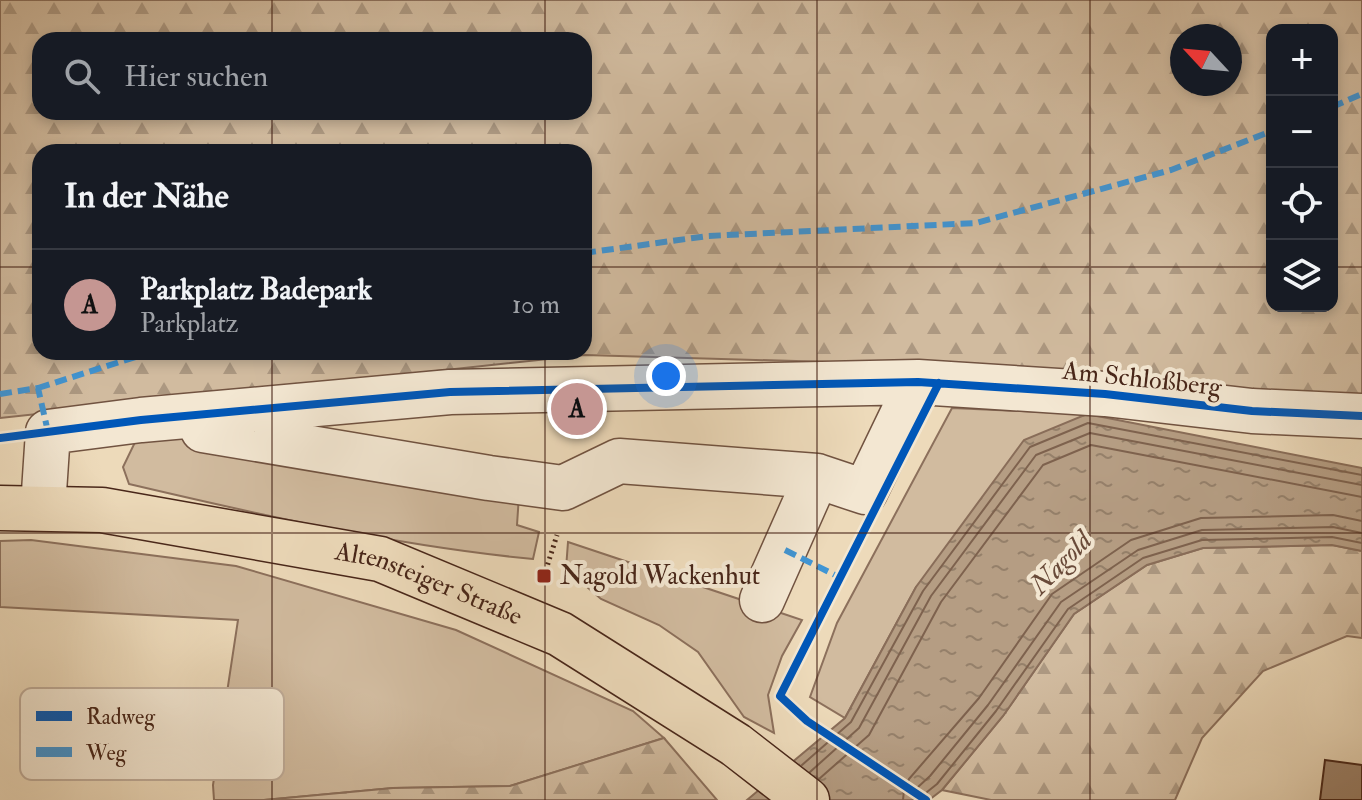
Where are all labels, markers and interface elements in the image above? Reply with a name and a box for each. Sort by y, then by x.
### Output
north arrow [1170,24,1242,96]
map controls [1266,24,1338,312]
button: + [1266,24,1338,96]
search box [32,32,592,120]
icon: search [60,54,104,98]
text: Hier suchen [124,58,268,95]
button: − [1266,96,1338,168]
button: locate [1266,168,1338,240]
text: In der Nähe [64,175,229,218]
button: layers [1266,240,1338,312]
text: Parkplatz Badepark [140,271,372,308]
text: A [82,289,98,321]
text: 10 m [512,289,560,321]
text: Parkplatz [140,308,238,340]
street label: Am Schloßberg [1060,355,1224,403]
your location [646,356,686,396]
pin: A [551,379,603,439]
water label: Nagold [1021,522,1101,604]
street label: Altensteiger Straße [332,535,527,633]
place label: Nagold Wackenhut [560,560,760,592]
marker: Nagold Wackenhut [535,567,553,585]
legend [20,688,284,780]
text: Radweg [86,703,156,731]
text: Weg [85,739,128,767]

